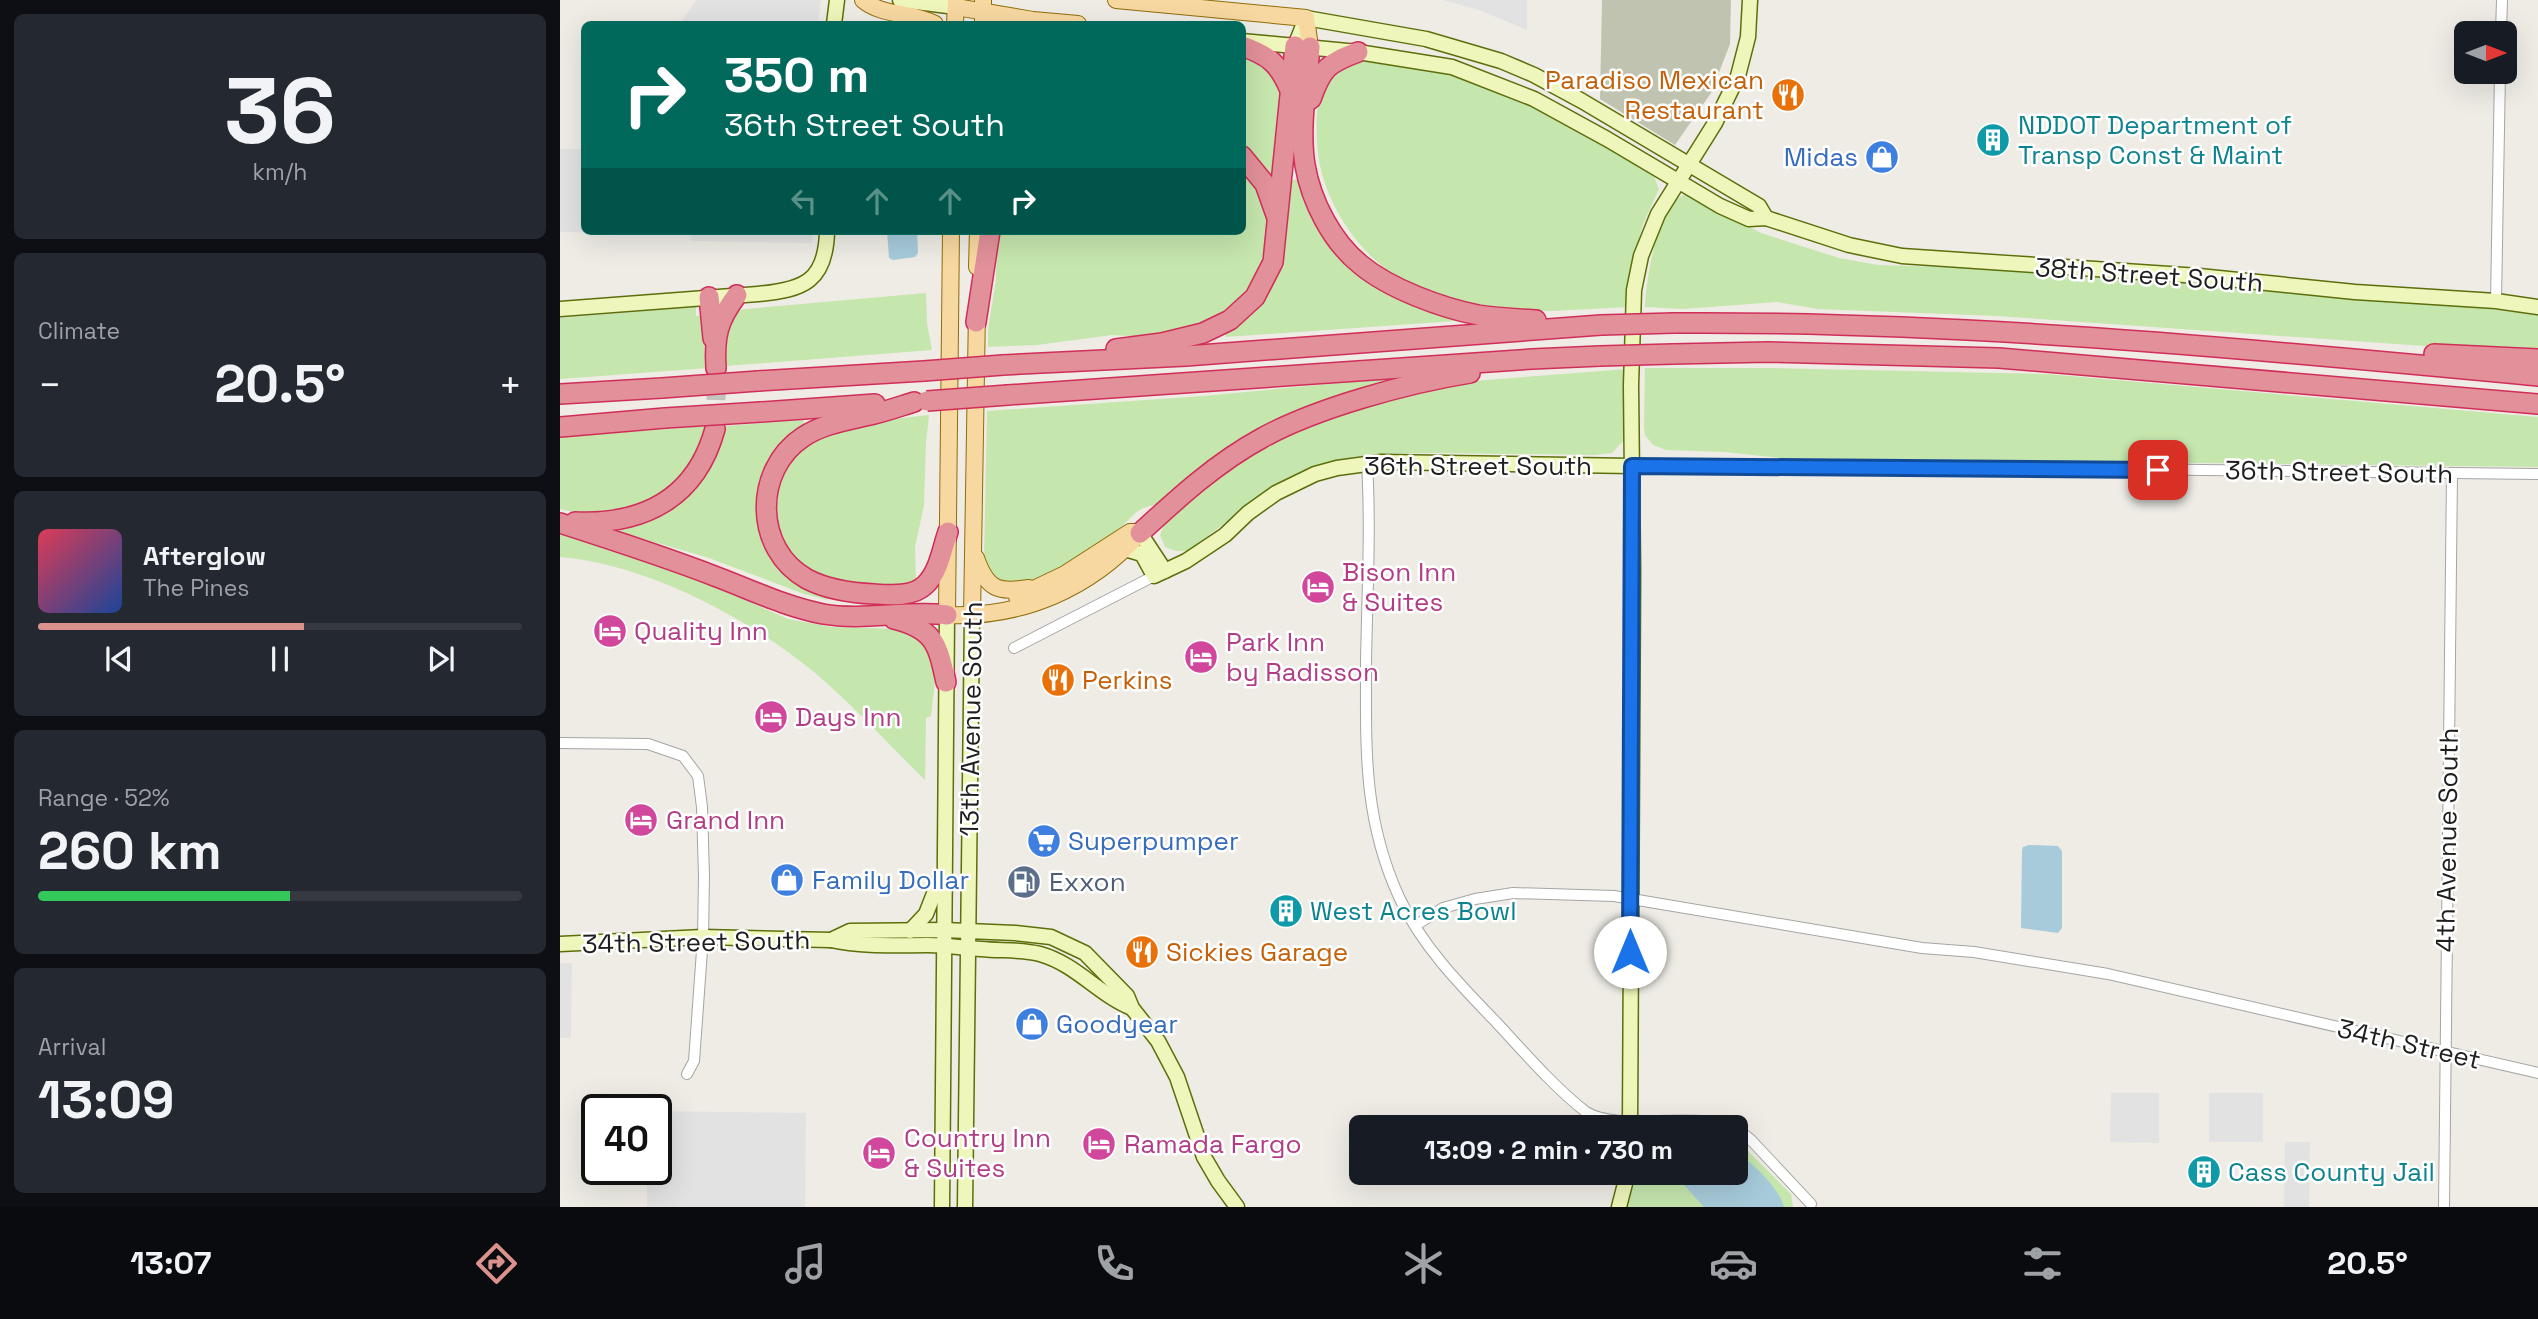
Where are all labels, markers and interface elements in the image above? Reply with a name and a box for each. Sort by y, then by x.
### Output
north arrow [2454,21,2516,84]
map controls [2454,21,2517,84]
text: 350 m [724,44,869,106]
icon: right [609,49,700,140]
text: 36 [224,53,336,170]
place label: Paradiso Mexican Restaurant [1545,63,1764,127]
restaurant icon: Paradiso Mexican Restaurant [1769,76,1807,114]
text: 36th Street South [724,105,1005,145]
place label: NDDOT Department of Transp Const & Maint [2018,108,2292,172]
building icon: NDDOT Department of Transp Const & Maint [1974,121,2012,159]
shop icon: Midas [1863,138,1901,176]
place label: Midas [1784,140,1858,174]
text: km/h [253,157,307,187]
icon: left [785,182,823,220]
icon: ahead [858,182,896,220]
icon: ahead [931,182,969,220]
icon: right [1004,182,1042,220]
street label: 38th Street South [2034,250,2264,300]
text: Climate [38,316,120,346]
text: 20.5° [214,351,346,417]
text: − [38,361,62,409]
text: + [498,361,522,409]
pin [2128,440,2188,500]
street label: 36th Street South [1364,449,1592,483]
icon: arrive [2139,451,2177,489]
street label: 36th Street South [2225,453,2453,491]
text: Afterglow [143,539,266,573]
place label: Bison Inn & Suites [1342,555,1456,619]
hotel icon: Bison Inn & Suites [1299,568,1337,606]
text: The Pines [143,573,249,603]
street label: 13th Avenue South [952,601,990,837]
hotel icon: Quality Inn [591,612,629,650]
place label: Quality Inn [634,614,768,648]
place label: Park Inn by Radisson [1226,625,1379,689]
hotel icon: Park Inn by Radisson [1182,638,1220,676]
icon: previous [100,640,138,678]
icon: pause [261,640,299,678]
icon: next [422,640,460,678]
restaurant icon: Perkins [1039,661,1077,699]
place label: Perkins [1082,663,1172,697]
hotel icon: Days Inn [752,698,790,736]
place label: Days Inn [795,700,901,734]
street label: 4th Avenue South [2428,727,2466,953]
text: Range · 52% [38,783,170,813]
hotel icon: Grand Inn [622,801,660,839]
place label: Grand Inn [666,803,785,837]
text: 260 km [38,818,222,884]
supermarket icon: Superpumper [1025,822,1063,860]
place label: Superpumper [1068,824,1239,858]
shop icon: Family Dollar [768,861,806,899]
place label: Family Dollar [812,863,969,897]
fuel station icon: Exxon [1005,863,1043,901]
place label: Exxon [1049,865,1126,899]
building icon: West Acres Bowl [1267,892,1305,930]
place label: West Acres Bowl [1310,894,1517,928]
position arrow [1593,915,1667,989]
street label: 34th Street South [581,923,811,961]
restaurant icon: Sickies Garage [1123,933,1161,971]
place label: Sickies Garage [1166,935,1348,969]
shop icon: Goodyear [1013,1005,1051,1043]
place label: Goodyear [1056,1007,1178,1041]
street label: 34th Street [2334,1011,2484,1077]
text: Arrival [38,1032,106,1062]
text: 13:09 [38,1067,174,1133]
speed limit sign: 40 [581,1094,672,1185]
place label: Country Inn & Suites [904,1121,1051,1185]
hotel icon: Ramada Fargo [1080,1125,1118,1163]
place label: Ramada Fargo [1124,1127,1302,1161]
text: 13:09 · 2 min · 730 m [1424,1133,1673,1167]
hotel icon: Country Inn & Suites [860,1134,898,1172]
building icon: Cass County Jail [2185,1153,2223,1191]
place label: Cass County Jail [2228,1155,2435,1189]
icon: directions [472,1239,521,1288]
icon: music [781,1239,830,1288]
icon: phone [1090,1239,1139,1288]
icon: climate [1399,1239,1448,1288]
icon: car [1709,1239,1758,1288]
icon: filters [2018,1239,2067,1288]
text: 13:07 [130,1243,211,1283]
text: 20.5° [2327,1243,2408,1283]

